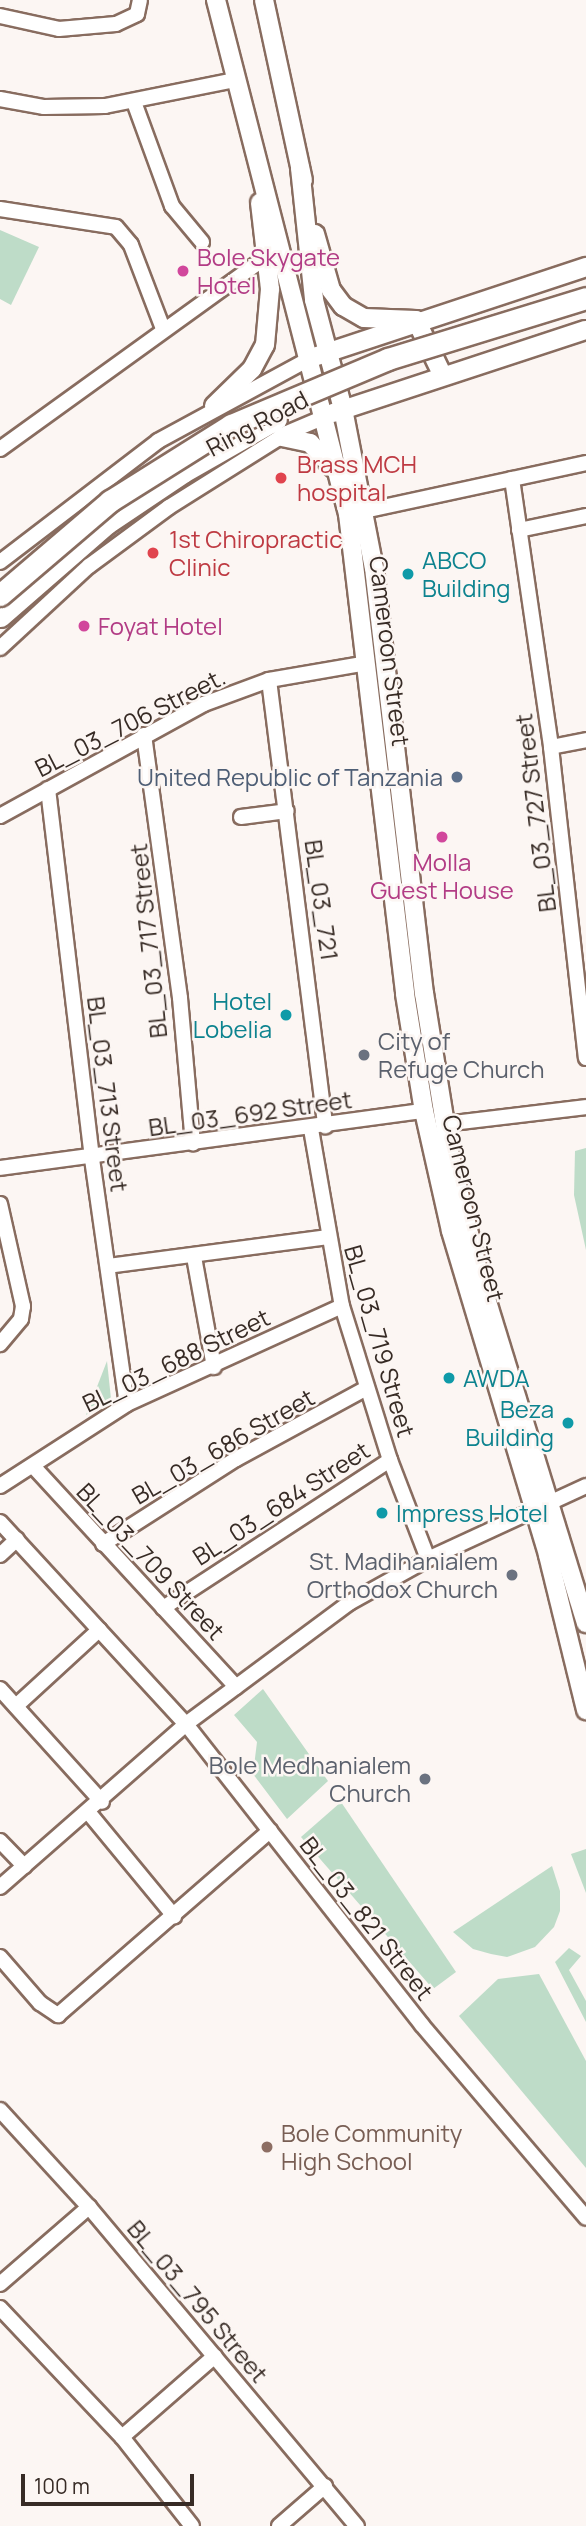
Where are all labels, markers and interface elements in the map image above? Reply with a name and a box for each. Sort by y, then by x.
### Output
place label: Bole Skygate Hotel [197,243,340,299]
marker: Bole Skygate Hotel [175,263,191,279]
street label: Ring Road [201,384,313,462]
place label: Brass MCH hospital [297,450,417,506]
marker: Brass MCH hospital [271,468,291,488]
place label: 1st Chiropractic Clinic [169,525,343,581]
marker: 1st Chiropractic Clinic [143,543,163,563]
place label: ABCO Building [422,546,510,602]
street label: Cameroon Street [364,554,416,748]
marker: ABCO Building [400,566,416,582]
place label: Foyat Hotel [98,612,223,640]
marker: Foyat Hotel [76,618,92,634]
street label: BL_03_706 Street. [30,662,230,782]
street label: BL_03_727 Street [509,712,561,914]
place label: United Republic of Tanzania [137,763,443,791]
marker: United Republic of Tanzania [449,769,465,785]
marker: Molla Guest House [434,829,450,845]
street label: BL_03_721 [299,838,345,962]
street label: BL_03_717 Street [123,842,173,1040]
place label: Molla Guest House [370,848,514,904]
place label: Hotel Lobelia [193,987,272,1043]
street label: BL_03_713 Street [82,995,134,1193]
marker: Hotel Lobelia [278,1007,294,1023]
place label: City of Refuge Church [378,1027,545,1083]
marker: City of Refuge Church [356,1047,372,1063]
street label: BL_03_692 Street [146,1084,354,1142]
street label: Cameroon Street [437,1112,511,1304]
street label: BL_03_719 Street [339,1242,421,1440]
street label: BL_03_688 Street [78,1302,274,1418]
place label: AWDA [463,1364,530,1392]
marker: AWDA [441,1370,457,1386]
street label: BL_03_686 Street [127,1382,319,1510]
place label: Beza Building [466,1395,554,1451]
marker: Beza Building [560,1415,576,1431]
street label: BL_03_684 Street [187,1435,375,1571]
street label: BL_03_709 Street [71,1477,231,1645]
place label: Impress Hotel [396,1499,548,1527]
marker: Impress Hotel [374,1505,390,1521]
place label: St. Madihanialem Orthodox Church [307,1547,498,1603]
marker: St. Madihanialem Orthodox Church [504,1567,520,1583]
place label: Bole Medhanialem Church [209,1751,411,1807]
marker: Bole Medhanialem Church [417,1771,433,1787]
street label: BL_03_821 Street [294,1831,440,2005]
place label: Bole Community High School [281,2119,462,2175]
marker: Bole Community High School [259,2139,275,2155]
street label: BL_03_795 Street [122,2214,274,2388]
scale bar [24,2460,198,2504]
text: 100 m [34,2472,90,2500]

